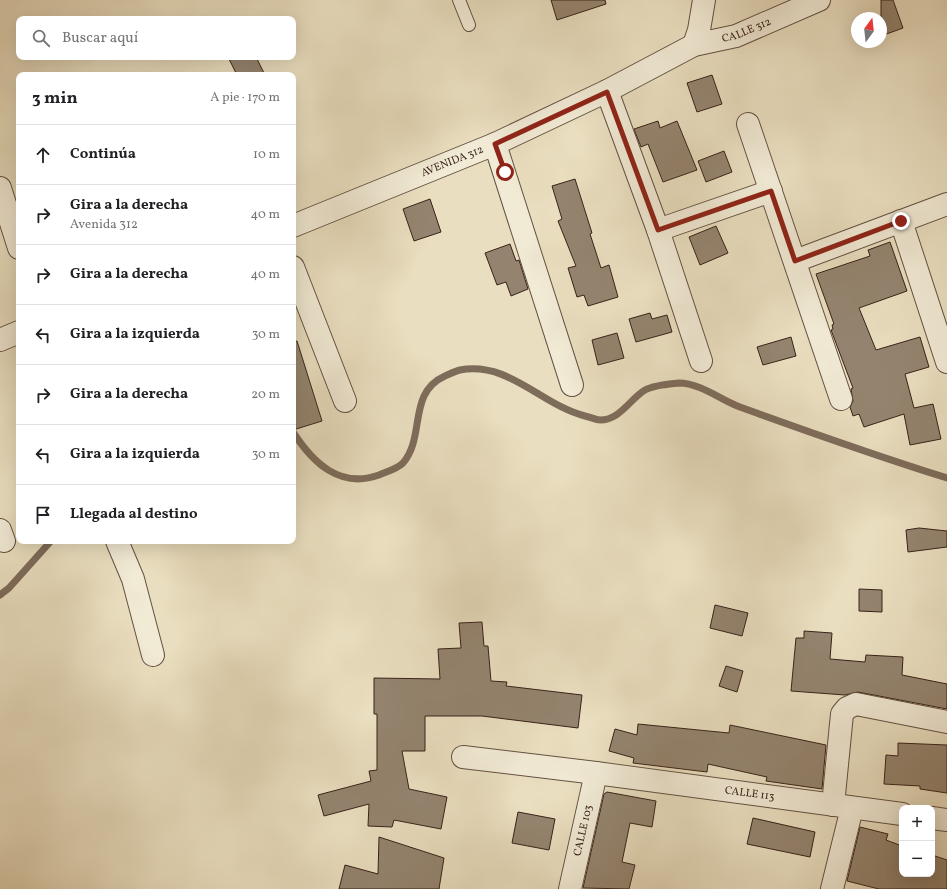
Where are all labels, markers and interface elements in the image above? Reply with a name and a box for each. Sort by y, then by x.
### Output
north arrow [851,12,887,48]
street label: CALLE 312 [721,14,774,46]
search box [16,16,296,60]
icon: search [30,27,52,49]
text: Buscar aquí [62,28,138,49]
text: 3 min [32,87,78,110]
text: A pie · 170 m [210,89,280,107]
street label: AVENIDA 312 [419,142,486,181]
icon: ahead [32,144,54,166]
text: Continúa [70,144,136,165]
text: 10 m [253,146,280,164]
route start [496,163,514,181]
text: Gira a la derecha [70,195,188,216]
icon: right [32,204,54,226]
text: 40 m [251,206,280,224]
route end [892,212,910,230]
text: Avenida 312 [70,216,138,234]
icon: right [32,264,54,286]
text: Gira a la derecha [70,264,188,285]
text: 40 m [251,266,280,284]
icon: left [32,324,54,346]
text: Gira a la izquierda [70,324,200,345]
text: 30 m [252,326,280,344]
icon: right [32,384,54,406]
text: Gira a la derecha [70,384,188,405]
text: 20 m [251,386,280,404]
icon: left [32,444,54,466]
text: Gira a la izquierda [70,444,200,465]
text: 30 m [252,446,280,464]
icon: arrive [32,504,54,526]
text: Llegada al destino [70,504,198,525]
street label: CALLE 113 [724,783,776,804]
street label: CALLE 103 [570,803,596,858]
map controls [899,805,935,877]
button: + [899,805,935,841]
button: − [899,841,935,877]

